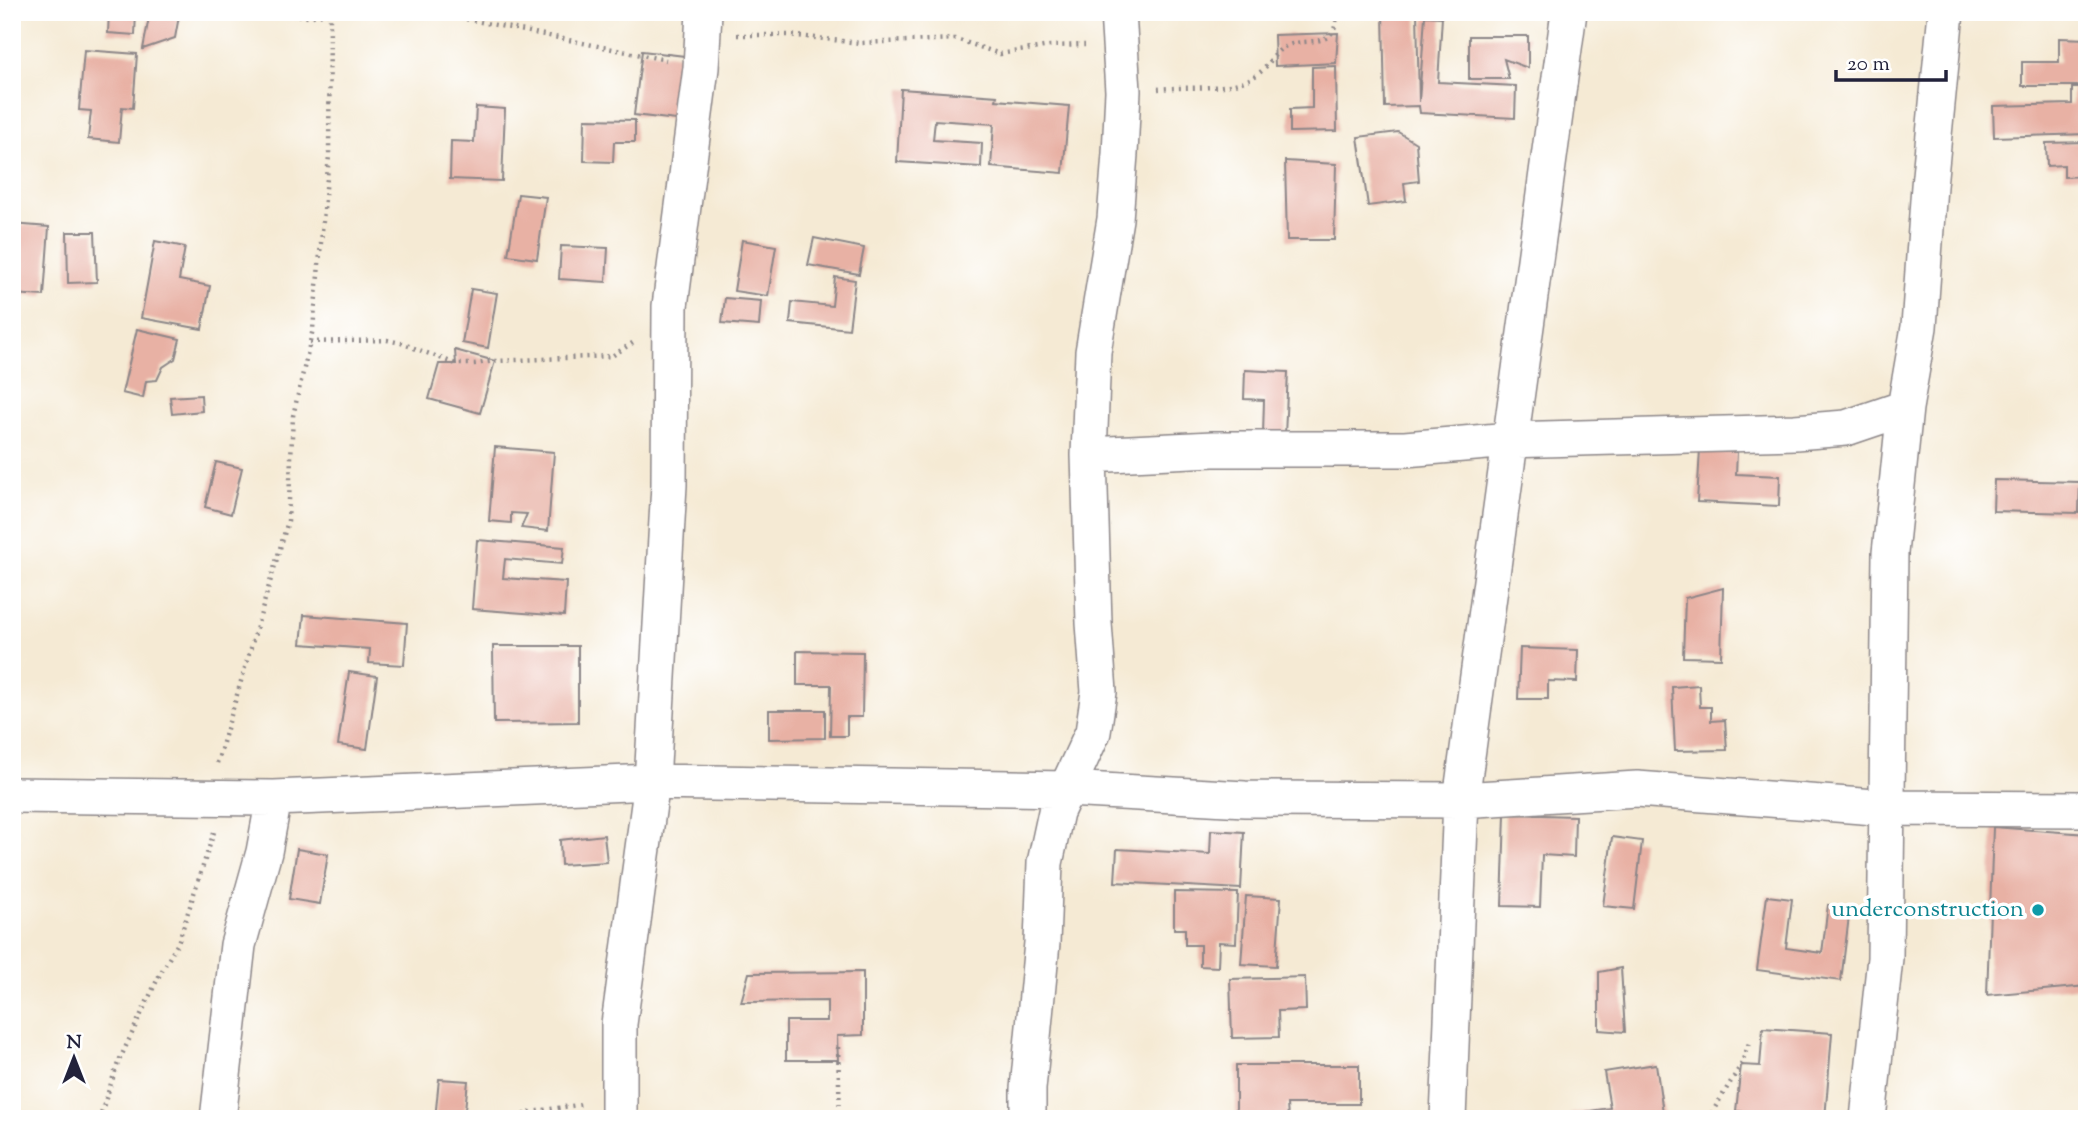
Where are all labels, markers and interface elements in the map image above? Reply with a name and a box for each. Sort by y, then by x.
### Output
scale bar [1836,38,1947,82]
text: 20 m [1847,50,1890,80]
place label: underconstruction [1831,893,2024,927]
marker: underconstruction [2030,902,2046,918]
north arrow [38,1023,108,1092]
text: N [66,1030,82,1057]

